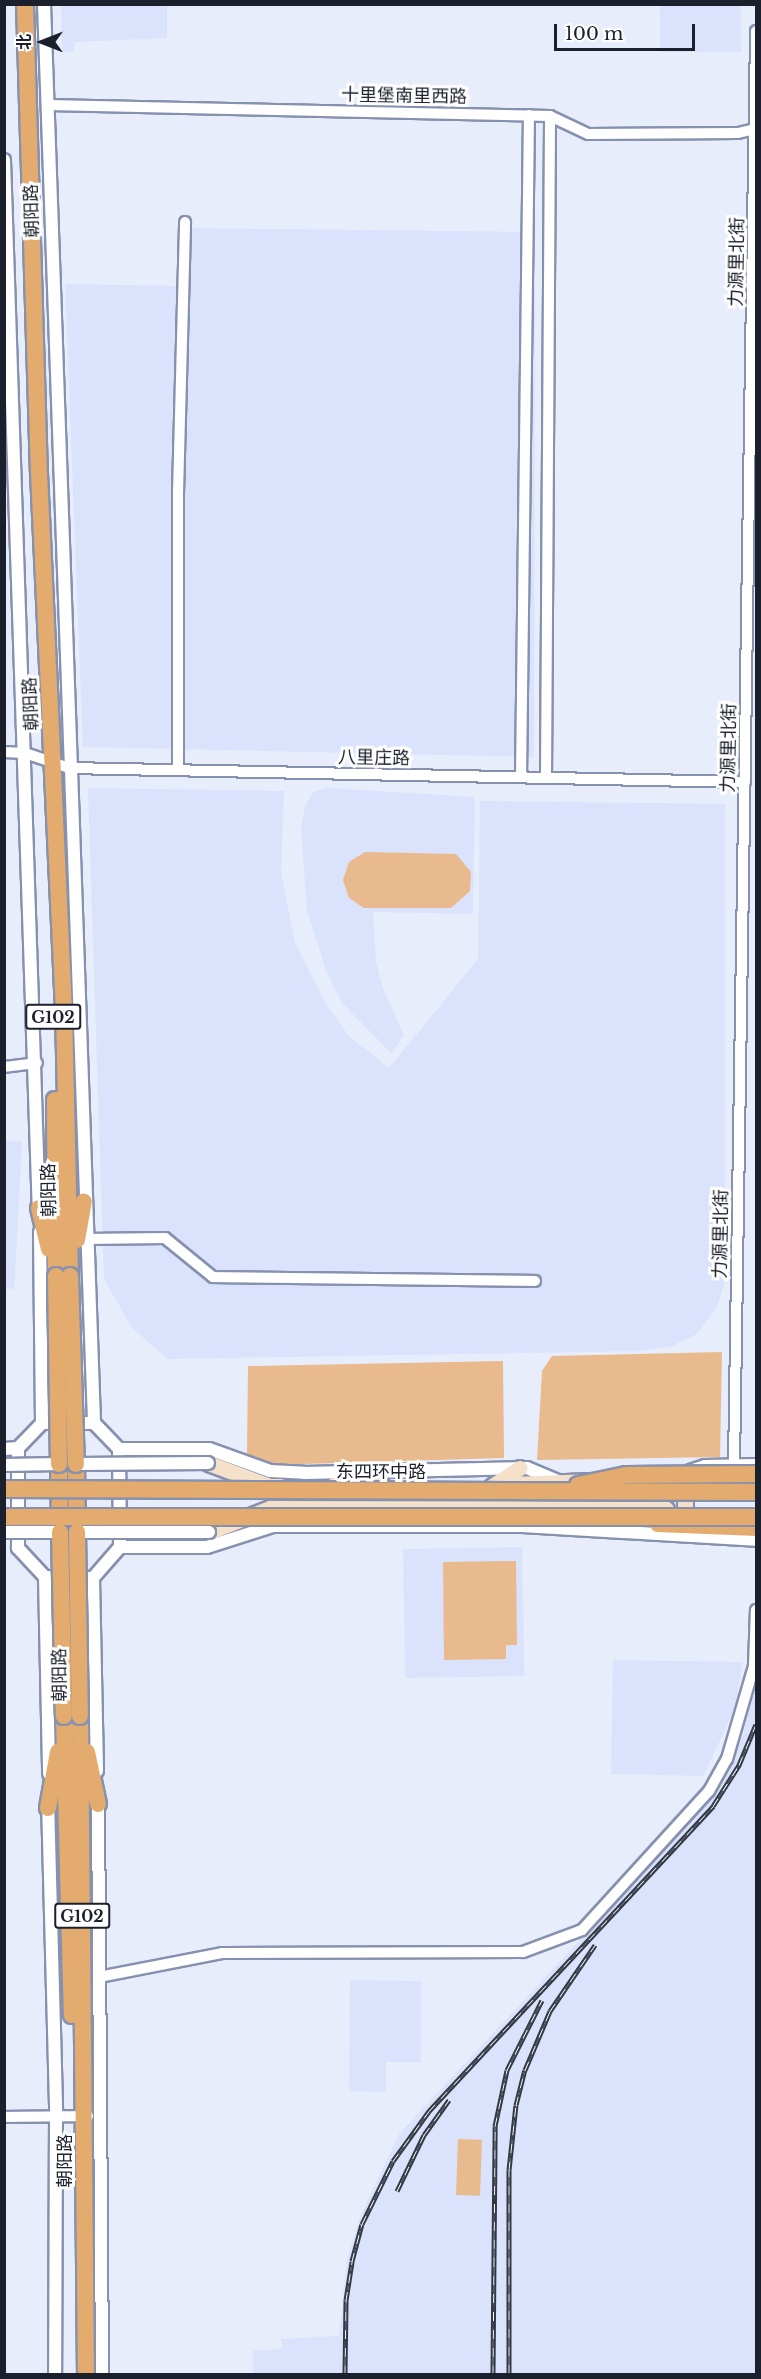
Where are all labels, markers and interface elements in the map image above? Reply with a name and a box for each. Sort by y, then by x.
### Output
north arrow [12,12,72,72]
scale bar [557,12,698,50]
text: 100 m [565,23,623,45]
text: 北 [14,34,34,50]
street label: 十里堡南里西路 [341,84,467,108]
street label: 朝阳路 [20,184,44,238]
street label: 力源里北街 [725,217,749,307]
street label: 朝阳路 [19,676,43,732]
street label: 力源里北街 [717,703,741,793]
street label: 八里庄路 [338,747,410,769]
road number: G102 [25,1004,82,1030]
street label: 朝阳路 [38,1163,60,1217]
street label: 力源里北街 [709,1189,733,1279]
street label: 东四环中路 [336,1461,426,1483]
street label: 朝阳路 [49,1648,71,1702]
road number: G102 [54,1903,110,1929]
street label: 朝阳路 [54,2134,76,2188]

